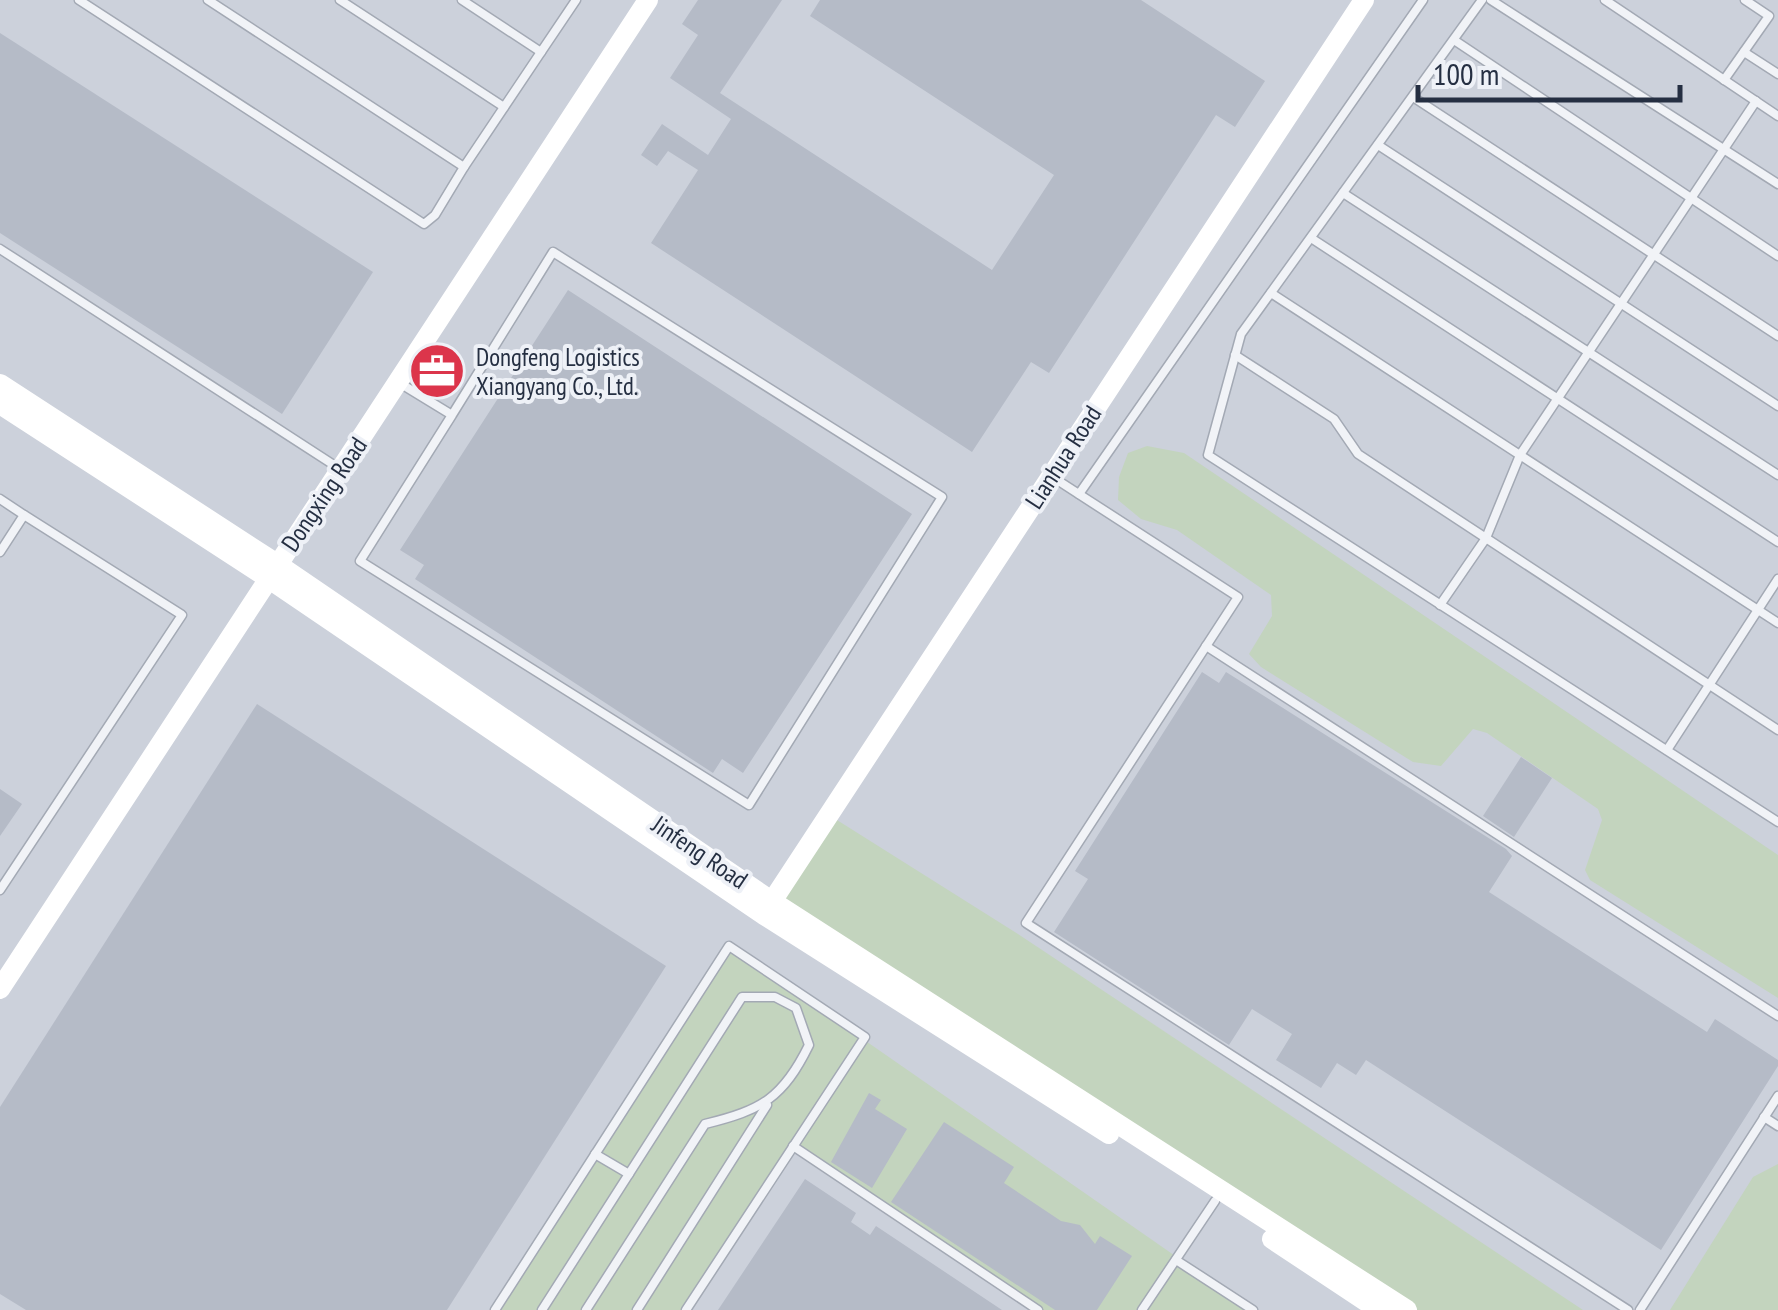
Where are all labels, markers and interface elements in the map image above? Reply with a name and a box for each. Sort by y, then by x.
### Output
scale bar [1418,40,1680,102]
text: 100 m [1433,54,1499,93]
office icon: Dongfeng Logistics Xiangyang Co., Ltd. [407,341,467,401]
place label: Dongfeng Logistics Xiangyang Co., Ltd. [476,341,640,402]
street label: Lianhua Road [1018,399,1108,515]
street label: Dongxing Road [274,431,374,557]
street label: Jinfeng Road [645,808,754,896]

